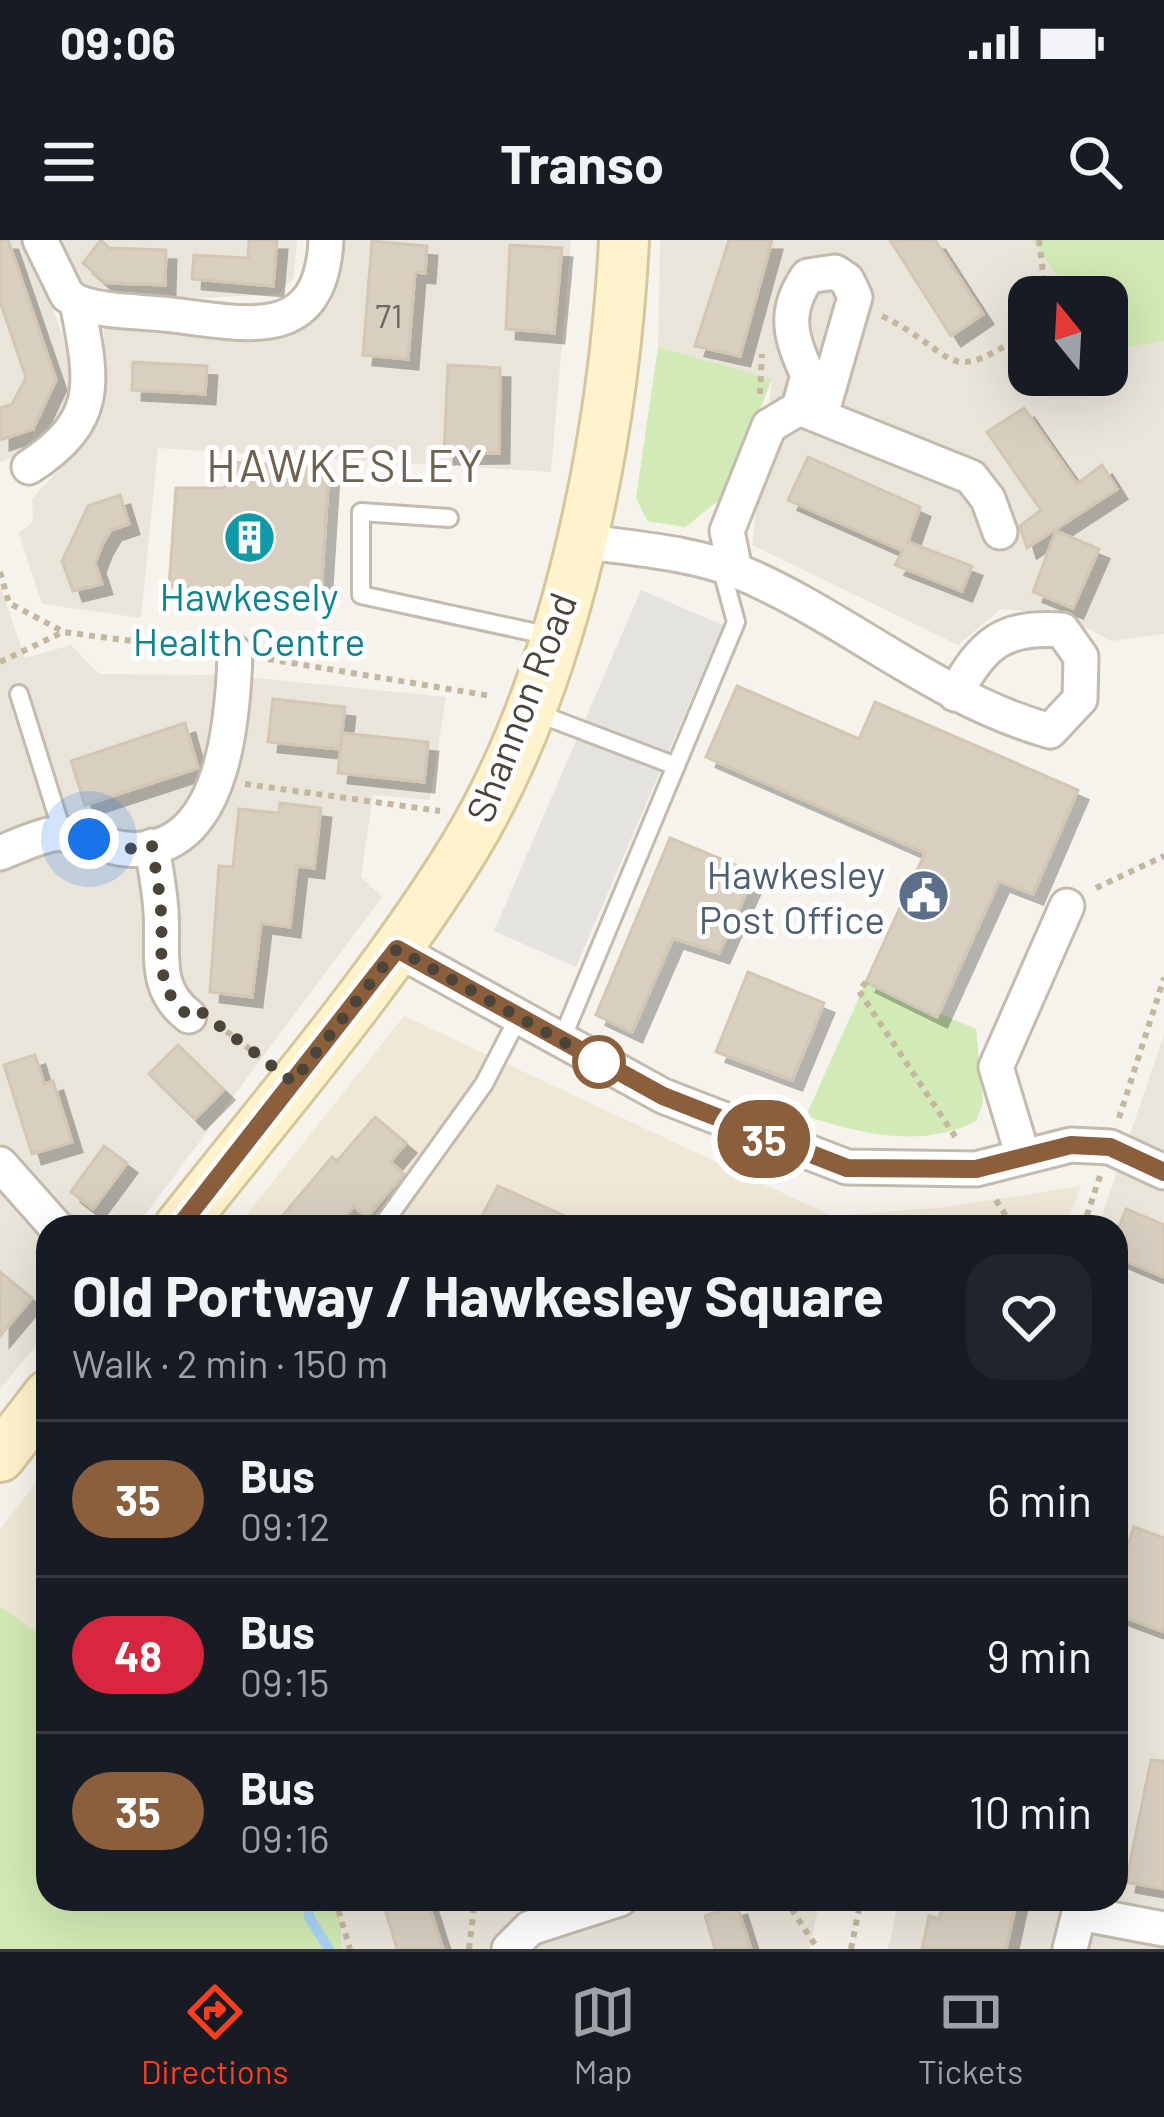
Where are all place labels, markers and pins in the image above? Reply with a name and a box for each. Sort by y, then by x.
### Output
building icon: Hawkesely Health Centre [221,510,277,566]
place label: Hawkesely Health Centre [133,572,365,664]
place label: Hawkesley Post Office [699,850,885,942]
public building icon: Hawkesley Post Office [896,867,952,923]
unlabelled marker [574,1037,624,1087]

